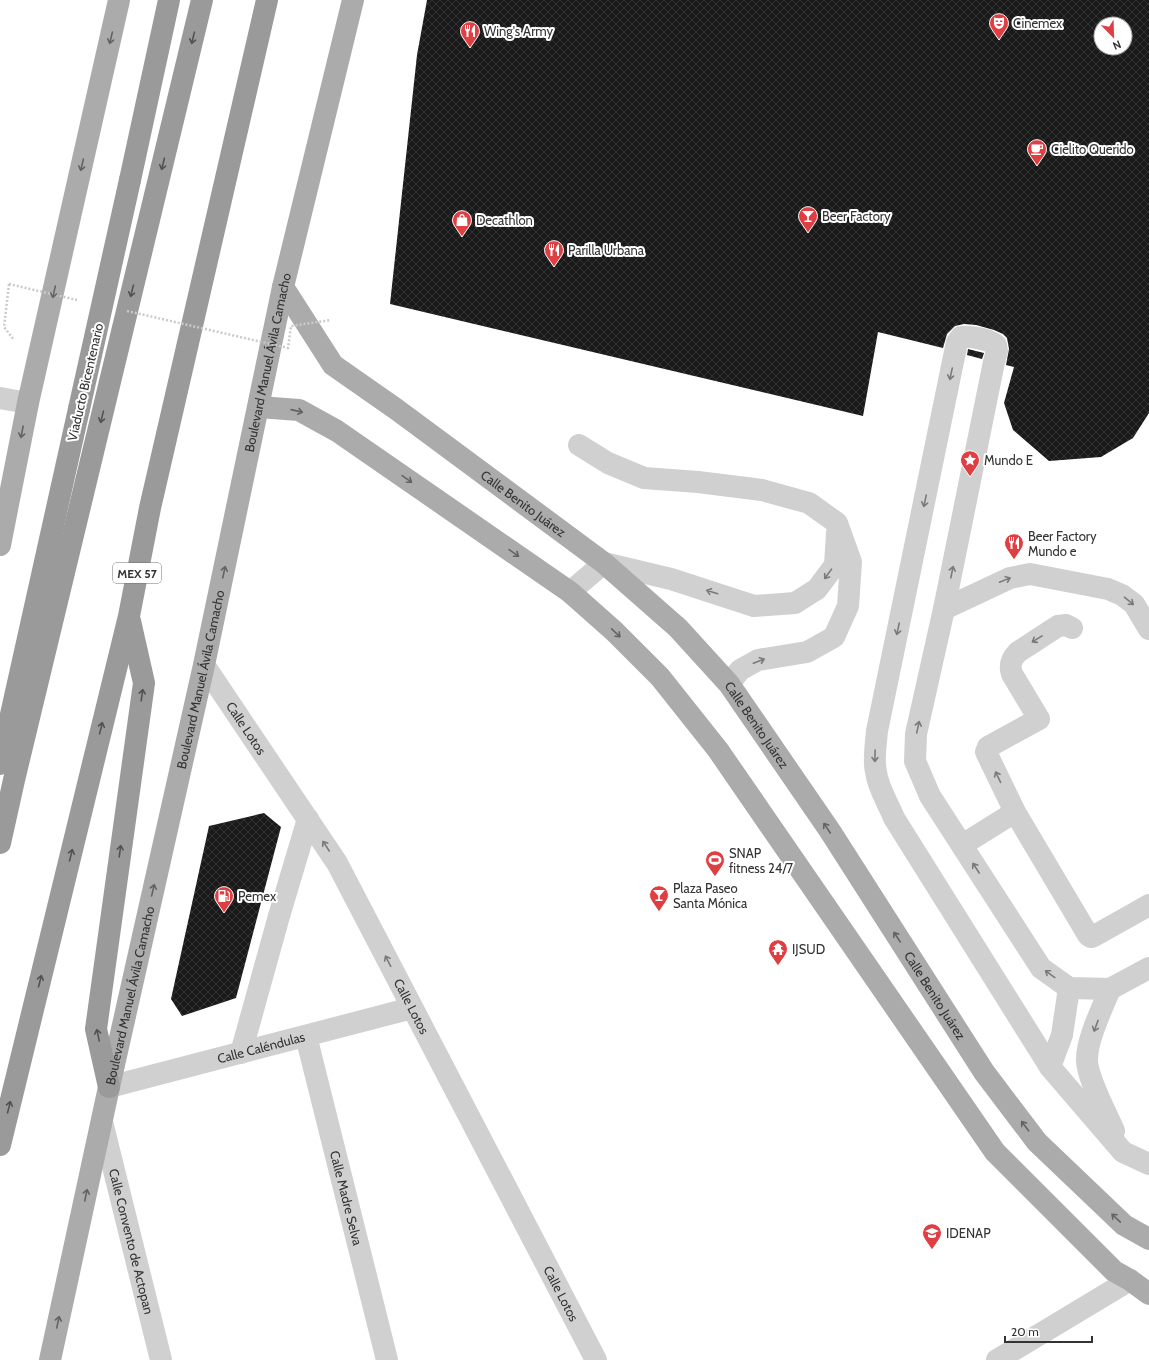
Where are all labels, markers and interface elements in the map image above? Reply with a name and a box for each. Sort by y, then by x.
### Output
theatre icon: Cinemex [988,12,1010,40]
place label: Cinemex [1013,15,1063,31]
north arrow [1093,16,1133,56]
restaurant icon: Wing's Army [459,20,481,48]
place label: Wing's Army [484,23,553,39]
one-way arrow [106,31,114,44]
one-way arrow [189,31,197,44]
text: N [1111,37,1123,53]
cafe icon: Cielito Querido [1026,138,1048,166]
place label: Cielito Querido [1051,141,1134,157]
one-way arrow [158,157,166,170]
one-way arrow [78,158,86,171]
bar icon: Beer Factory [797,205,819,233]
place label: Beer Factory [822,208,891,224]
shop icon: Decathlon [451,209,473,237]
place label: Decathlon [476,212,533,228]
restaurant icon: Parilla Urbana [543,239,565,267]
place label: Parilla Urbana [568,242,645,258]
street label: Boulevard Manuel Ávila Camacho [241,271,294,453]
one-way arrow [128,284,136,297]
one-way arrow [49,285,57,298]
street label: Viaducto Bicentenario [64,322,106,442]
one-way arrow [947,367,955,380]
one-way arrow [290,408,303,415]
one-way arrow [97,410,105,423]
one-way arrow [18,425,26,438]
place icon: Mundo E [959,449,981,477]
place label: Mundo E [984,452,1033,468]
street label: Calle Benito Juárez [478,467,569,540]
one-way arrow [401,475,412,483]
one-way arrow [920,494,928,507]
place label: Beer Factory Mundo e [1028,528,1097,559]
restaurant icon: Beer Factory Mundo e [1003,532,1025,560]
one-way arrow [508,549,519,557]
road number: MEX 57 [113,563,161,583]
one-way arrow [220,566,228,579]
one-way arrow [948,566,956,579]
one-way arrow [824,568,832,579]
one-way arrow [998,576,1010,584]
one-way arrow [705,588,718,595]
street label: Boulevard Manuel Ávila Camacho [173,589,227,770]
one-way arrow [1124,596,1135,605]
one-way arrow [894,622,902,635]
one-way arrow [611,628,621,638]
one-way arrow [1032,635,1043,643]
one-way arrow [752,656,764,664]
street label: Calle Benito Juárez [722,678,792,771]
one-way arrow [138,689,146,702]
street label: Calle Lotos [223,699,270,758]
one-way arrow [915,720,923,733]
one-way arrow [98,722,106,735]
one-way arrow [872,749,879,762]
one-way arrow [994,771,1001,783]
one-way arrow [823,823,831,834]
one-way arrow [322,841,330,852]
one-way arrow [117,845,124,858]
place label: SNAP fitness 24/7 [729,845,794,876]
one-way arrow [67,848,75,861]
sports icon: SNAP fitness 24/7 [704,849,726,877]
one-way arrow [972,863,980,874]
place label: Plaza Paseo Santa Mónica [673,880,748,911]
one-way arrow [150,884,158,897]
bar icon: Plaza Paseo Santa Mónica [648,884,670,912]
fuel station icon: Pemex [213,885,235,913]
place label: Pemex [238,888,277,904]
street label: Boulevard Manuel Ávila Camacho [102,905,157,1086]
one-way arrow [893,931,901,943]
temple icon: IJSUD [767,938,789,966]
place label: IJSUD [792,941,825,957]
street label: Calle Benito Juárez [901,948,969,1043]
one-way arrow [383,955,391,967]
one-way arrow [1044,970,1055,978]
one-way arrow [37,975,44,988]
street label: Calle Lotos [391,976,433,1037]
one-way arrow [1091,1019,1099,1031]
street label: Calle Caléndulas [215,1028,307,1066]
one-way arrow [93,1029,101,1042]
one-way arrow [6,1101,14,1114]
one-way arrow [1021,1121,1029,1132]
street label: Calle Madre Selva [327,1149,366,1248]
street label: Calle Convento de Actopan [106,1167,157,1316]
one-way arrow [82,1189,90,1202]
one-way arrow [1111,1213,1121,1223]
school or university icon: IDENAP [921,1222,943,1250]
place label: IDENAP [946,1225,991,1241]
street label: Calle Lotos [540,1263,583,1324]
one-way arrow [55,1316,63,1329]
scale bar [1005,1318,1092,1344]
text: 20 m [1011,1324,1039,1339]

